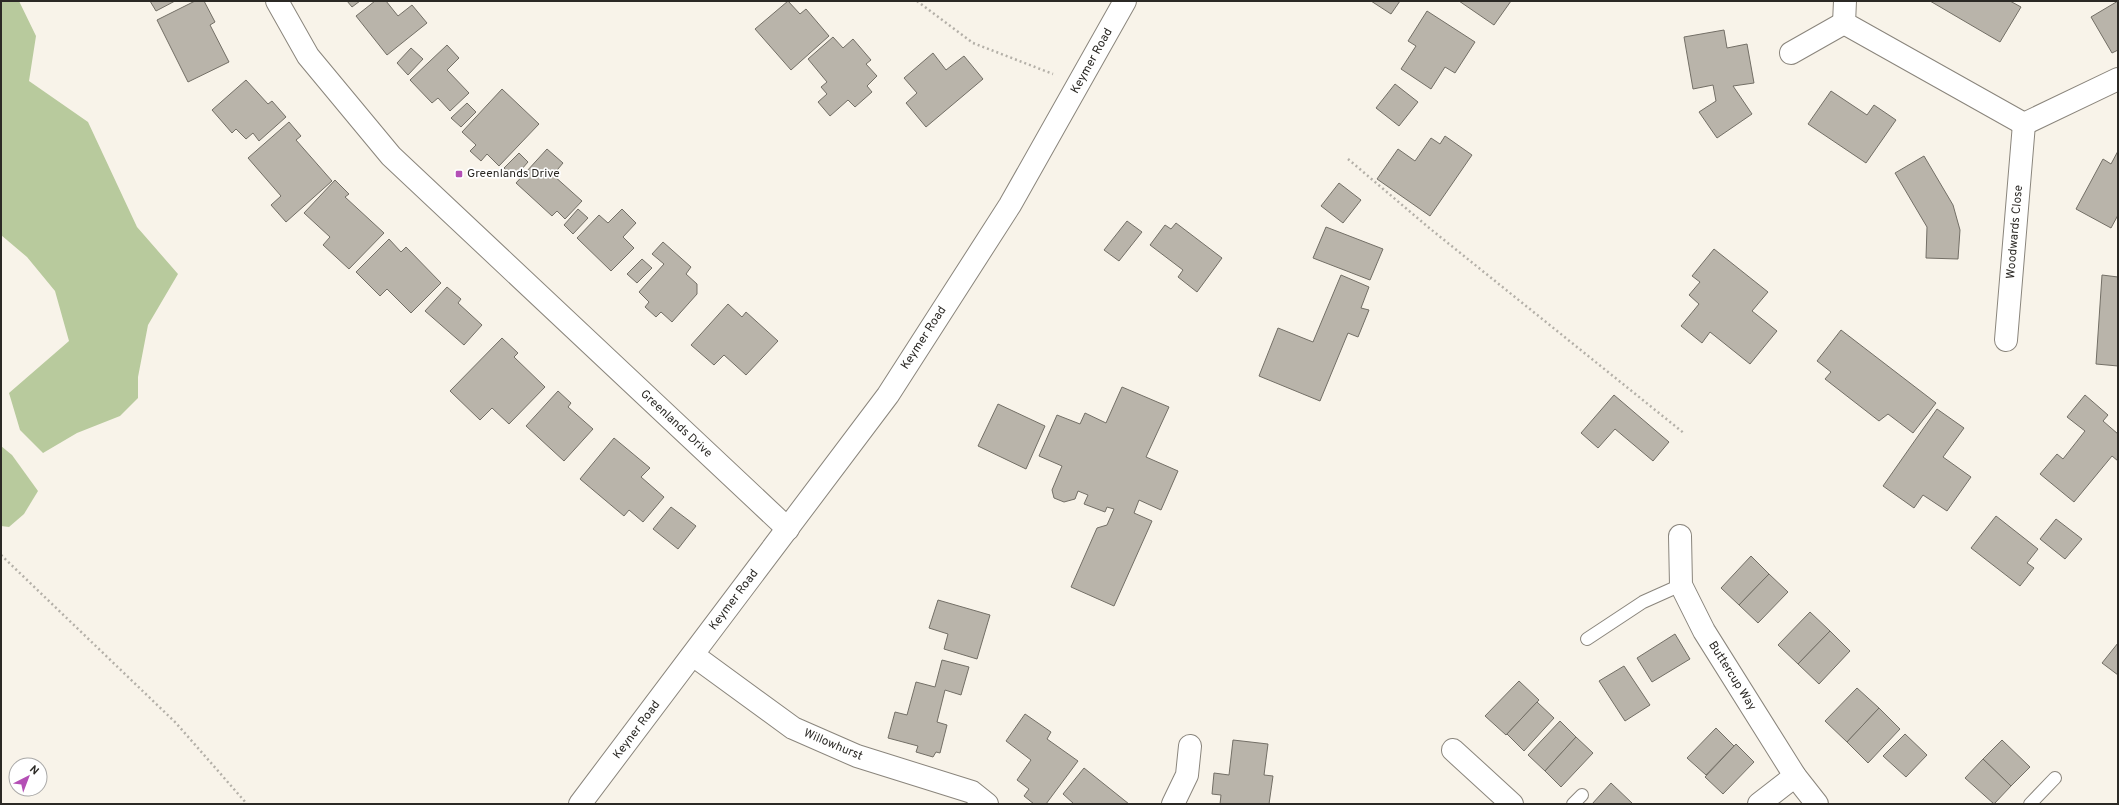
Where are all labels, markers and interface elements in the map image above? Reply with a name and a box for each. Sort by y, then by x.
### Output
street label: Keymer Road [1067,25,1117,97]
place label: Greenlands Drive [467,166,560,182]
marker: Greenlands Drive [454,169,464,179]
street label: Woodwards Close [2003,184,2027,280]
street label: Keymer Road [898,303,950,373]
street label: Greenlands Drive [637,387,715,461]
street label: Keymer Road [706,566,762,634]
street label: Buttercup Way [1704,638,1760,714]
street label: Keyner Road [610,698,664,762]
street label: Willowhurst [801,725,865,765]
north arrow [8,757,48,797]
text: N [26,762,42,778]

